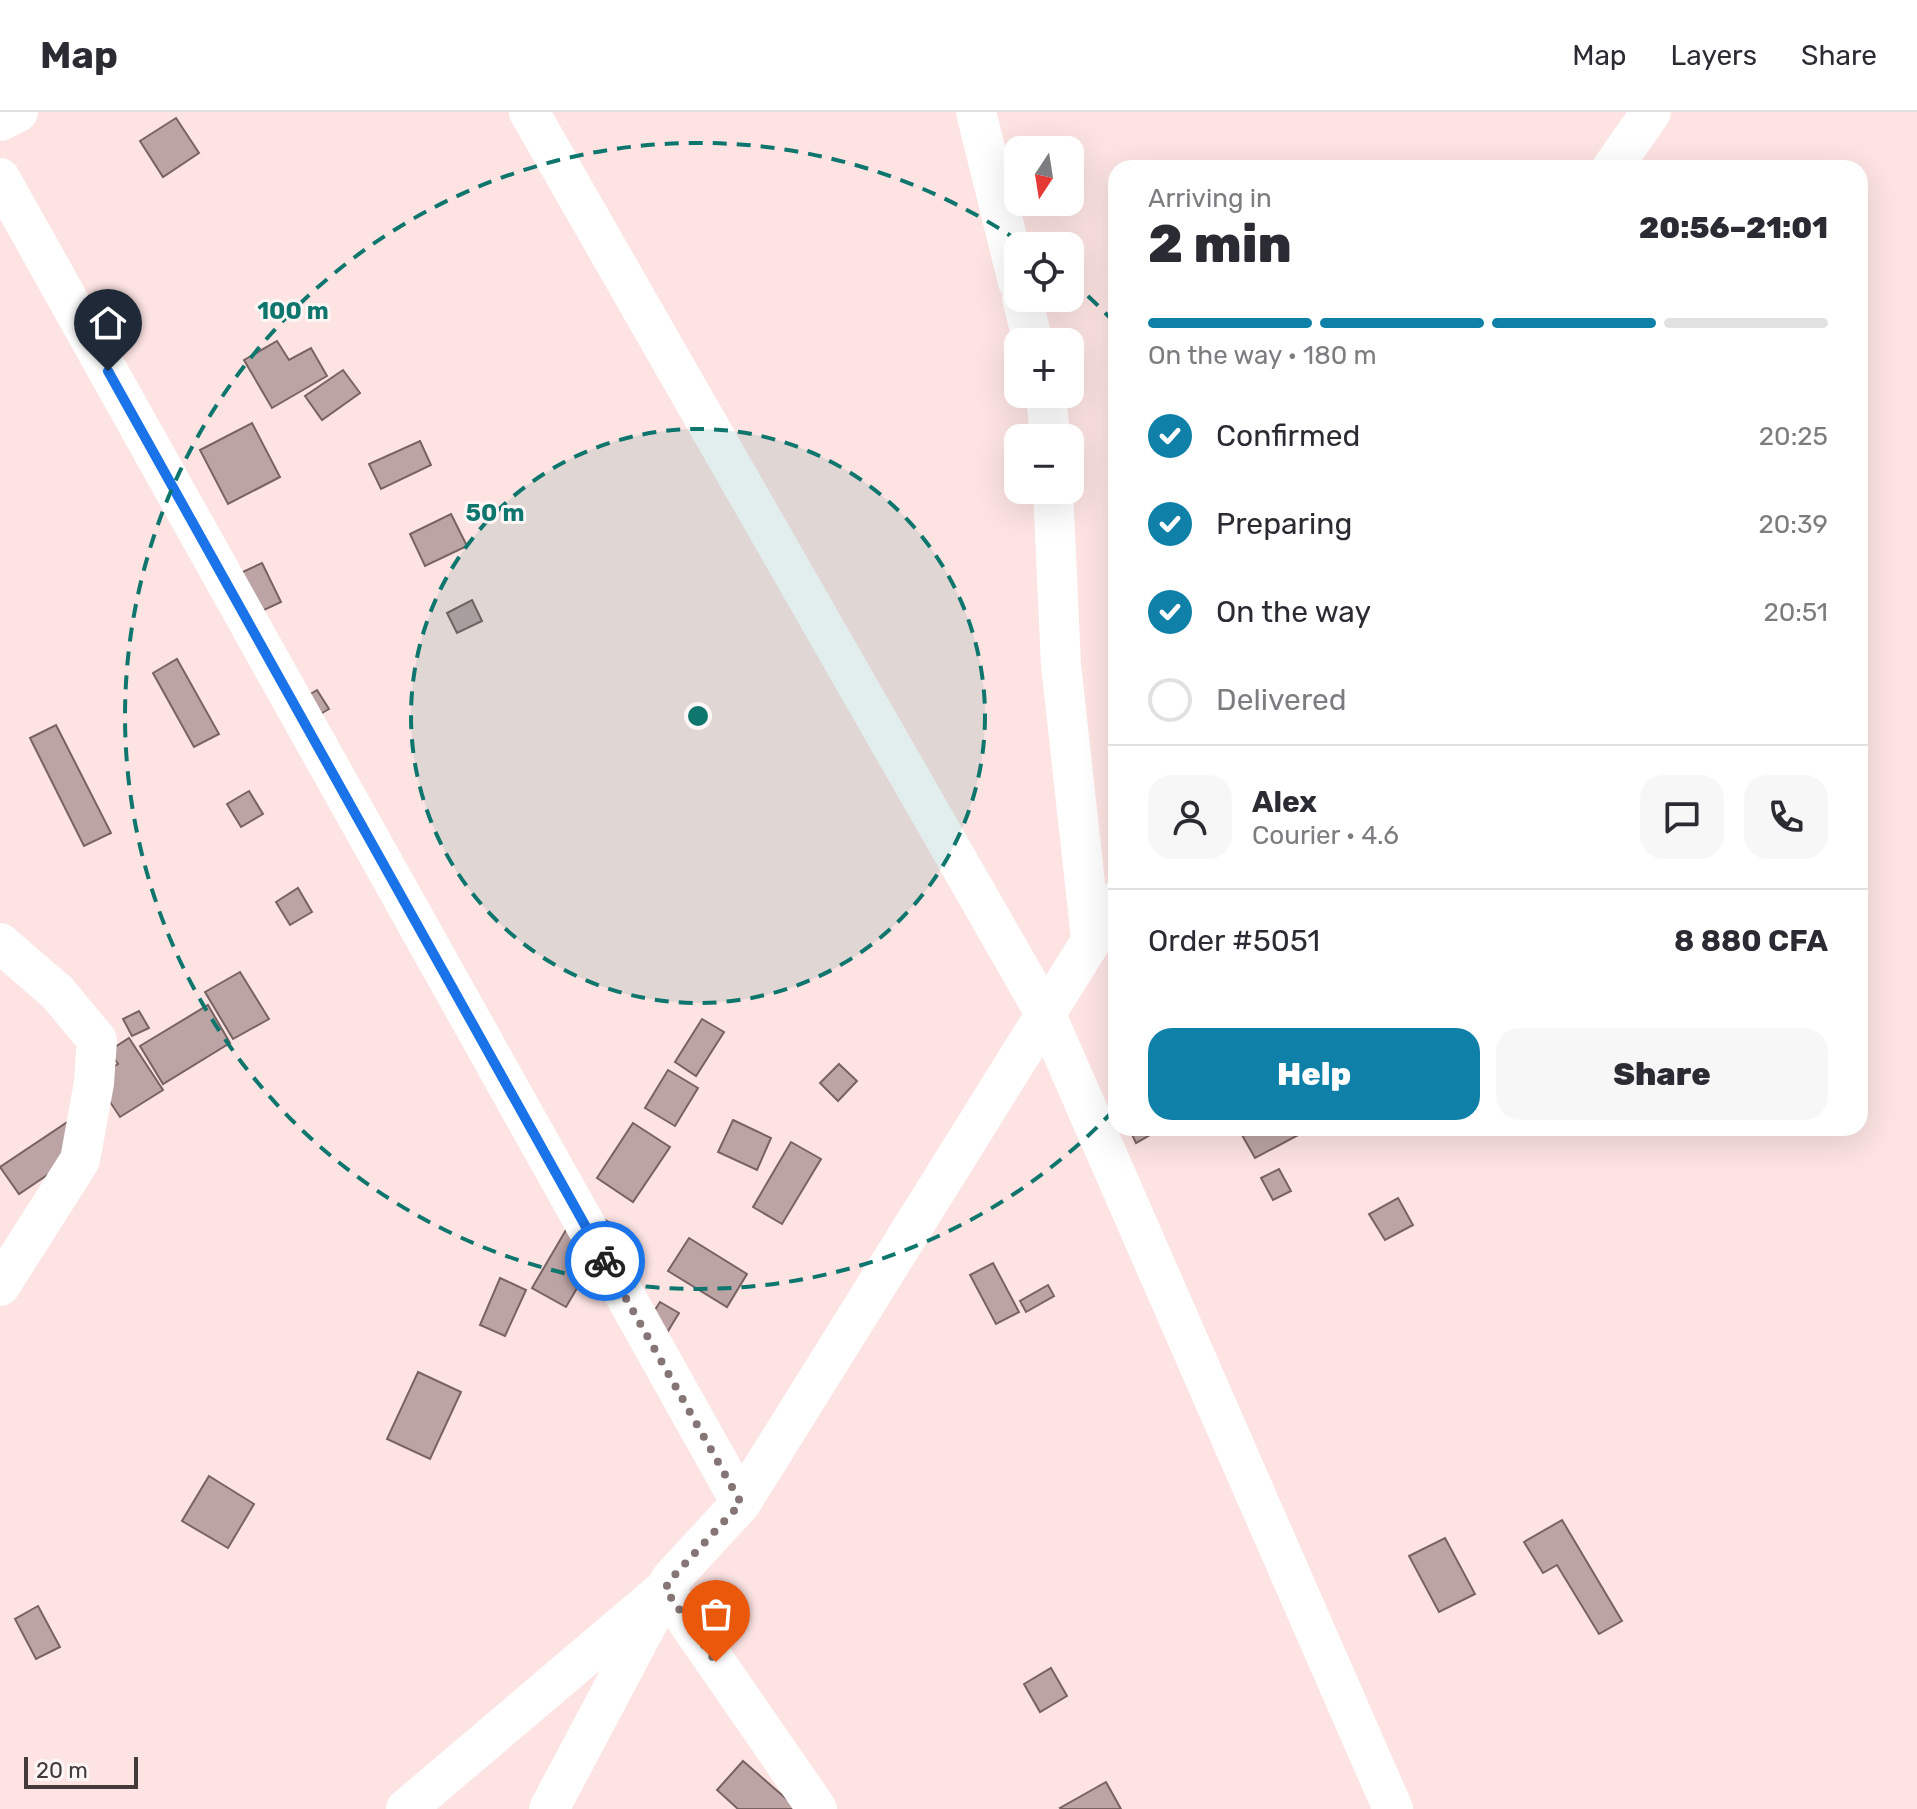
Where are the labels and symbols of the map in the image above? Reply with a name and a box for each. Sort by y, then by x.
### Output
north arrow [1004,136,1084,216]
pin [74,289,142,371]
text: 100 m [257,297,329,325]
text: 50 m [466,499,524,527]
centre of rings [684,702,712,730]
courier [565,1221,645,1301]
pin [682,1580,750,1662]
scale bar [24,1753,138,1789]

